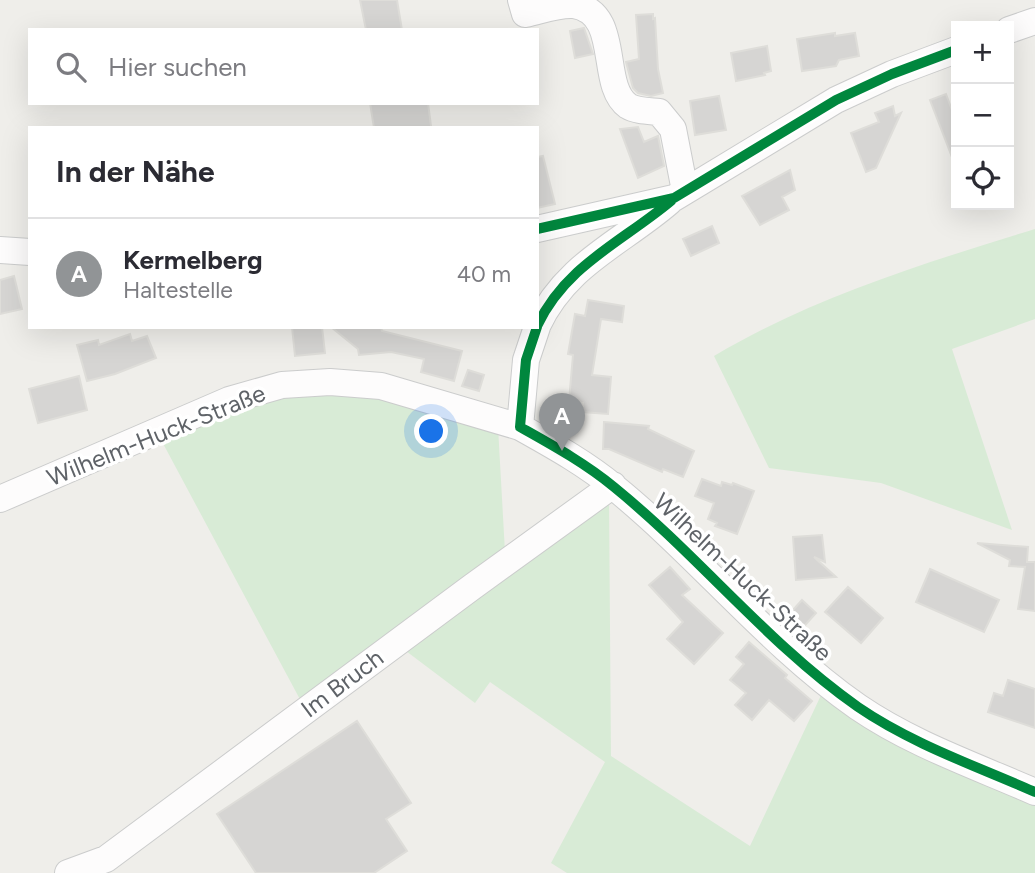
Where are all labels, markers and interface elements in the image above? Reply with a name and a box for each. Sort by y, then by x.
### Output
map controls [951,21,1014,210]
button: + [951,21,1014,84]
search box [28,28,539,105]
icon: search [52,48,90,86]
text: Hier suchen [108,51,247,83]
button: − [951,84,1014,147]
button: locate [951,147,1014,210]
text: In der Nähe [56,153,215,190]
text: Kermelberg [123,244,263,276]
text: A [71,260,87,288]
text: 40 m [457,260,511,288]
text: Haltestelle [123,276,233,304]
street label: Wilhelm-Huck-Straße [43,378,269,492]
pin: A [539,393,585,451]
your location [414,414,448,448]
street label: Wilhelm-Huck-Straße [648,487,838,667]
street label: Im Bruch [295,643,389,723]

